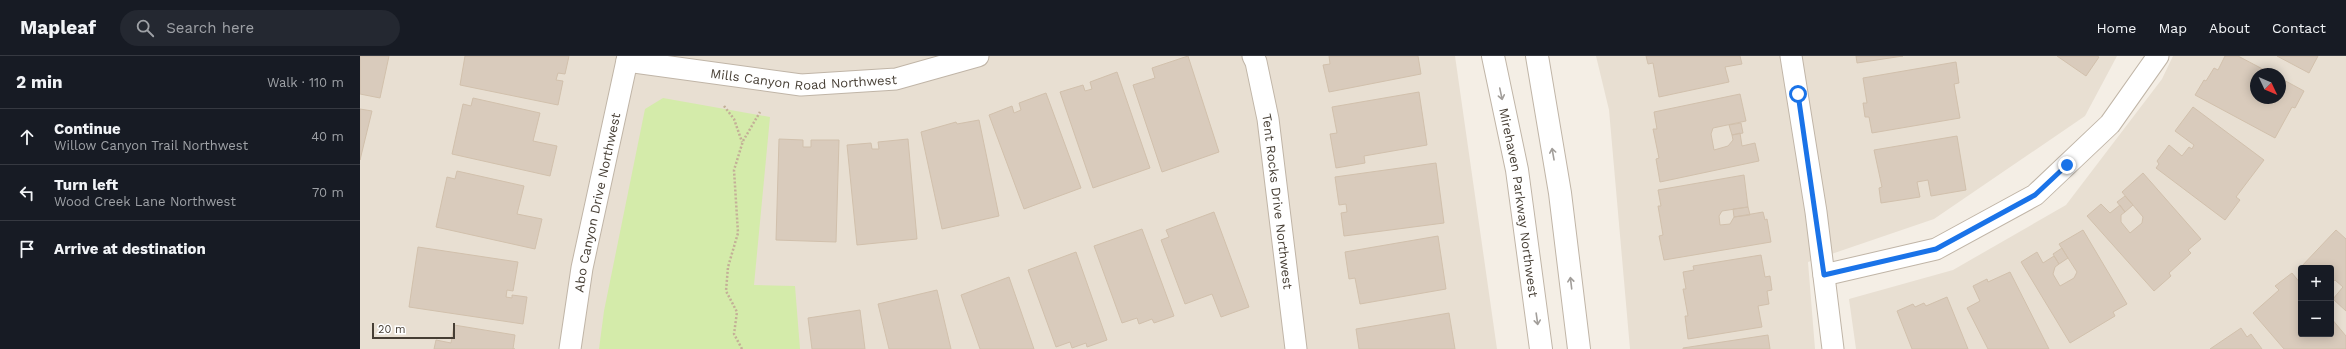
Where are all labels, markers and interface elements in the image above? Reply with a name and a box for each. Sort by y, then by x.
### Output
search box [120,10,400,46]
text: Mapleaf [20,16,96,39]
icon: search [134,17,156,39]
text: Search here [166,19,254,37]
text: Home [2096,20,2136,36]
text: Map [2158,20,2187,36]
text: About [2209,20,2250,36]
text: Contact [2272,20,2326,36]
street label: Mills Canyon Road Northwest [709,66,898,93]
north arrow [2250,68,2286,104]
text: 2 min [16,72,62,92]
text: Walk · 110 m [267,75,344,90]
route start [1789,85,1807,103]
one-way arrow [1498,87,1506,100]
street label: Mirehaven Parkway Northwest [1496,107,1541,299]
street label: Abo Canyon Drive Northwest [571,111,624,293]
street label: Tent Rocks Drive Northwest [1259,112,1296,291]
text: Continue [54,120,121,138]
icon: ahead [16,126,38,148]
text: 40 m [311,129,344,144]
text: Willow Canyon Trail Northwest [54,138,248,153]
one-way arrow [1549,148,1557,161]
route end [2058,156,2076,174]
text: Turn left [54,176,118,194]
icon: left [16,182,38,204]
text: 70 m [312,185,344,200]
text: Wood Creek Lane Northwest [54,194,236,209]
icon: arrive [16,238,38,260]
text: Arrive at destination [54,240,206,258]
map controls [2298,265,2334,337]
button: + [2298,265,2334,301]
one-way arrow [1567,276,1575,289]
button: − [2298,301,2334,337]
one-way arrow [1533,312,1541,325]
scale bar [372,321,455,340]
text: 20 m [378,323,406,336]

